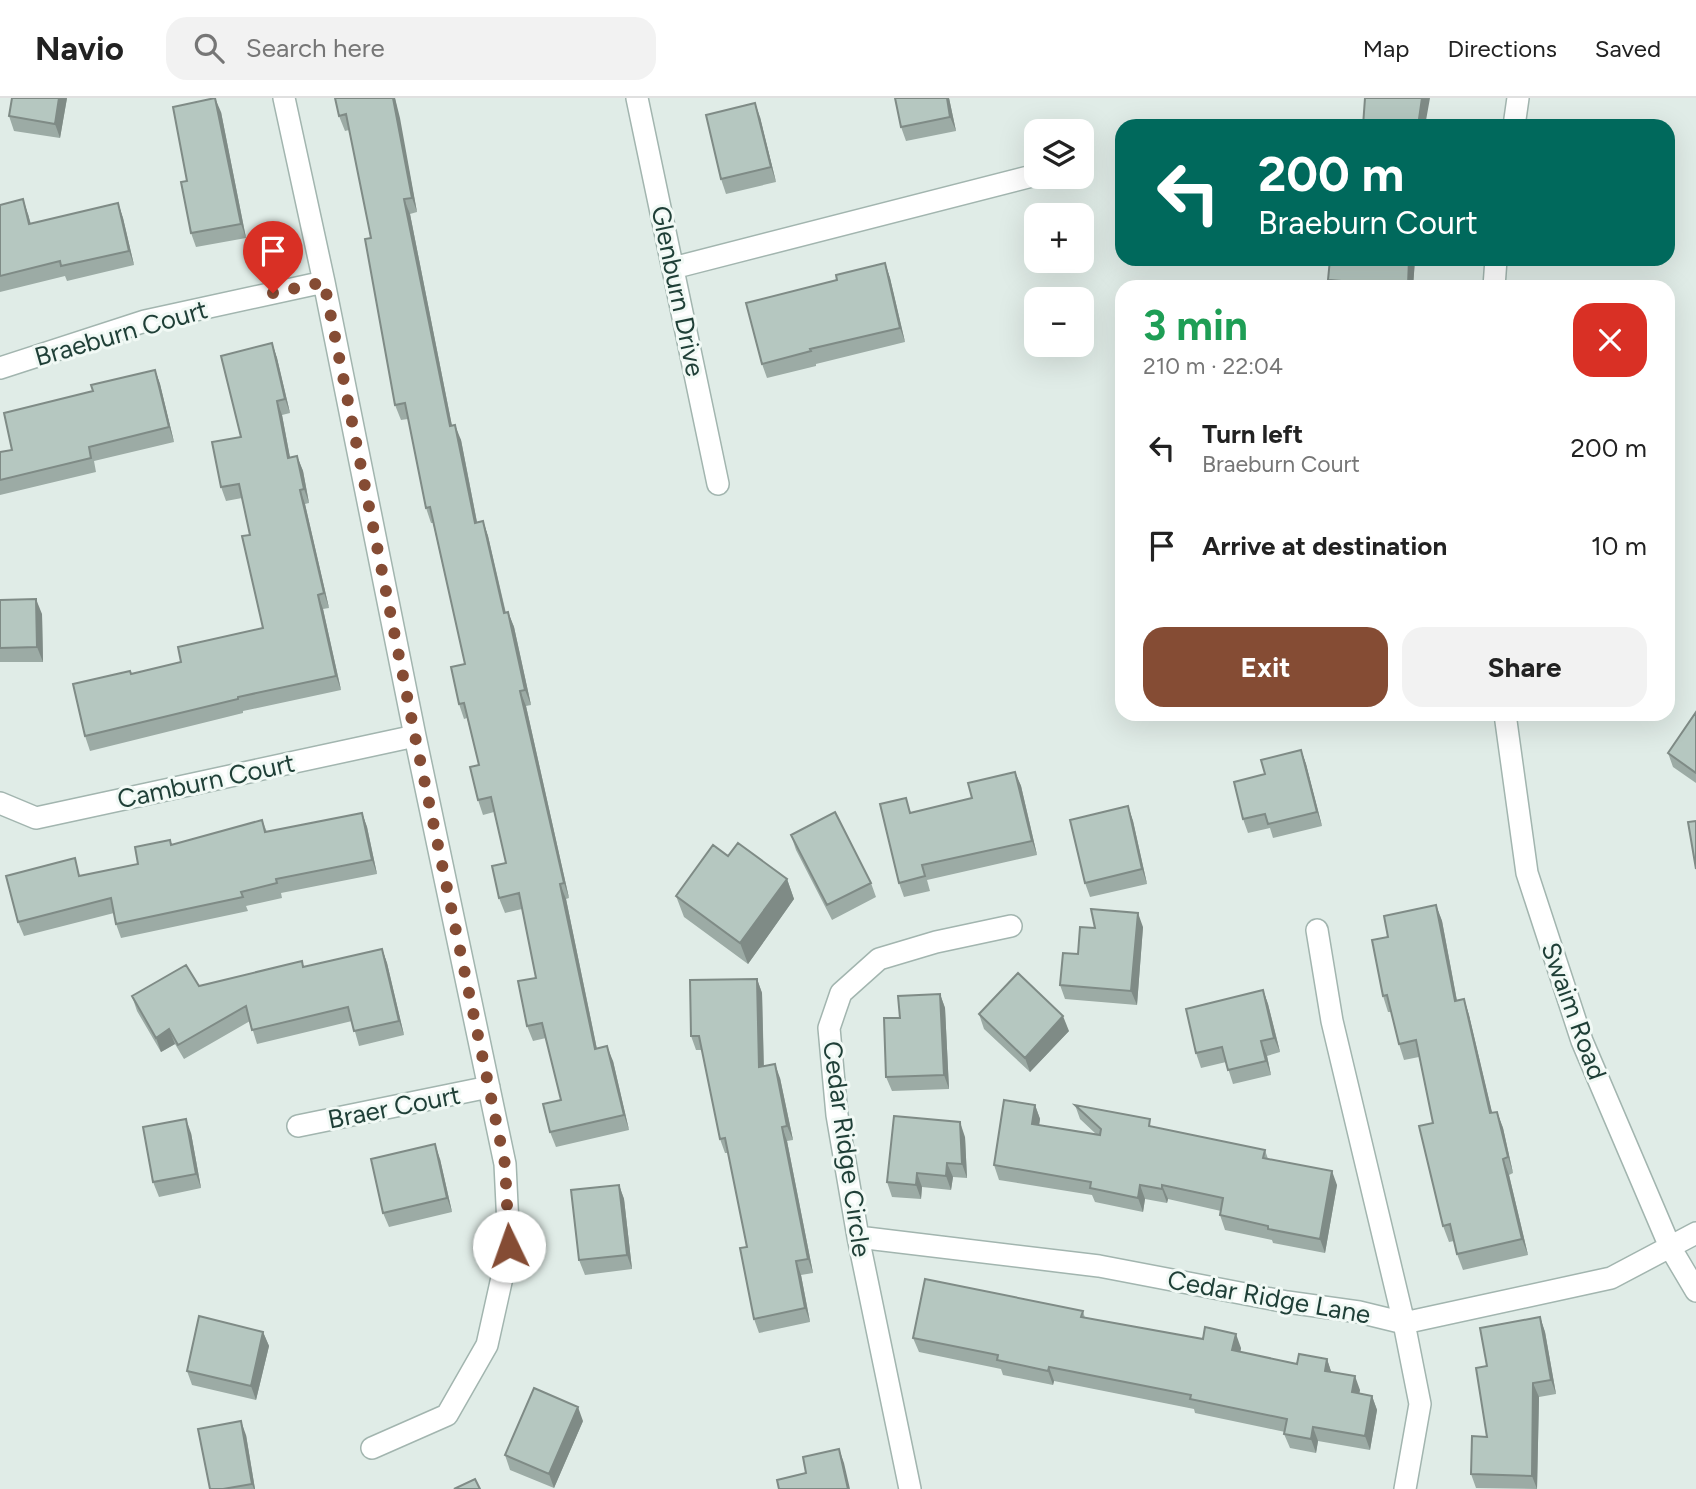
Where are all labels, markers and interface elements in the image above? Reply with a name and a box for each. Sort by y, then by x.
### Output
search box [166,17,656,80]
text: Navio [35,29,124,68]
icon: search [190,29,228,67]
text: Search here [246,32,385,64]
text: Map [1363,34,1409,63]
text: Directions [1447,34,1557,63]
text: Saved [1595,34,1661,63]
map controls [1024,119,1094,357]
button: layers [1024,119,1094,189]
text: 200 m [1258,144,1404,203]
icon: left [1143,147,1234,238]
street label: Glenburn Drive [644,203,712,379]
button: + [1024,203,1094,273]
text: Braeburn Court [1258,204,1478,242]
pin [243,221,303,293]
icon: arrive [254,232,292,270]
button: − [1024,287,1094,357]
street label: Braeburn Court [31,293,211,373]
text: 3 min [1143,300,1248,351]
button: close [1573,303,1647,377]
text: 210 m · 22:04 [1143,352,1283,380]
text: Turn left [1202,418,1303,450]
icon: left [1143,429,1181,467]
text: 200 m [1571,432,1647,464]
text: Braeburn Court [1202,450,1360,478]
icon: arrive [1143,527,1181,565]
text: Arrive at destination [1202,530,1447,562]
text: 10 m [1591,530,1647,562]
button: Exit [1143,627,1388,707]
button: Share [1402,627,1647,707]
street label: Camburn Court [114,747,298,815]
street label: Swaim Road [1534,938,1614,1084]
street label: Cedar Ridge Circle [816,1039,878,1259]
street label: Braer Court [325,1078,463,1136]
position arrow [472,1209,546,1283]
street label: Cedar Ridge Lane [1165,1263,1373,1331]

